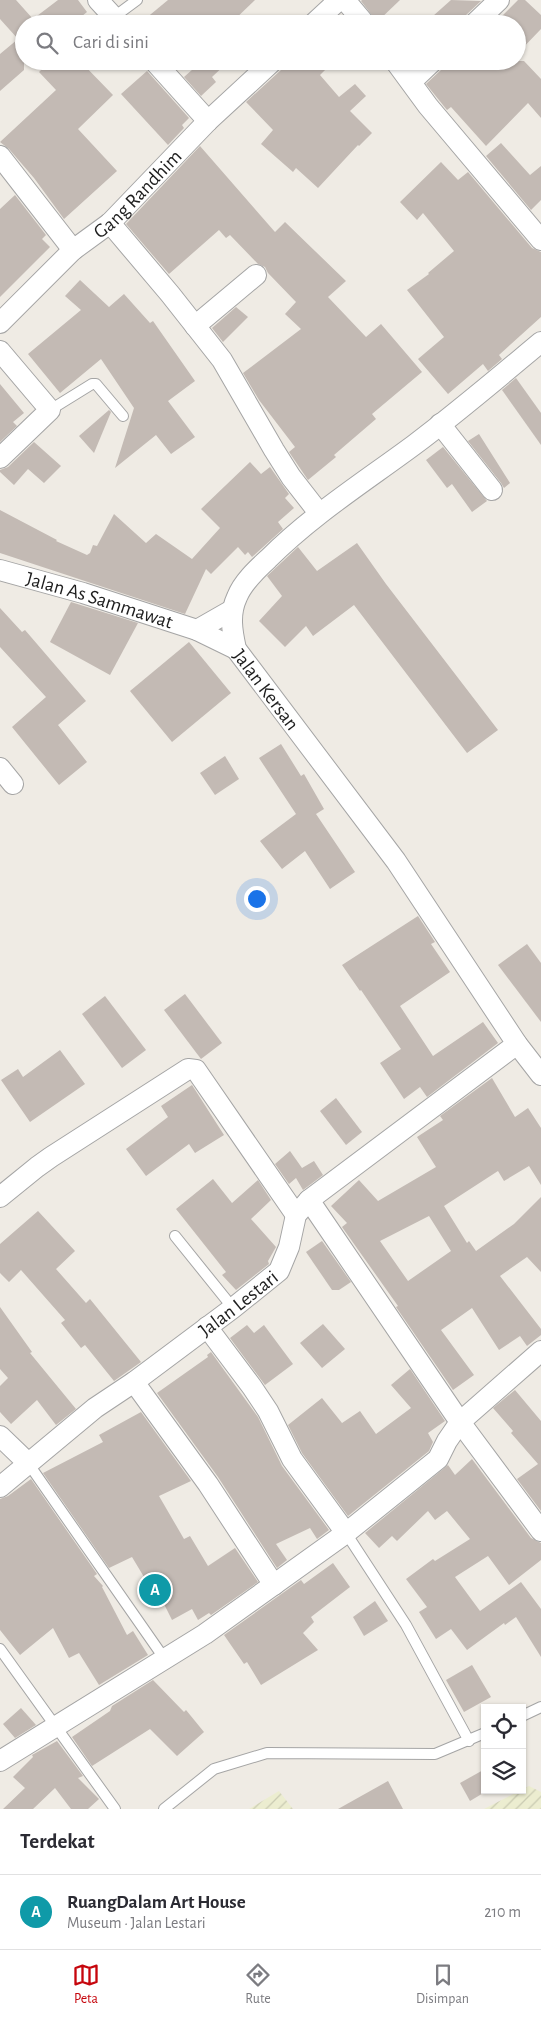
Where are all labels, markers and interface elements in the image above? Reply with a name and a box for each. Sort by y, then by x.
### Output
search box [15,15,526,70]
icon: search [33,29,61,57]
text: Cari di sini [73,33,149,52]
street label: Gang Randhim [90,146,186,243]
street label: Jalan As Sammawat [24,569,176,633]
street label: Jalan Kersan [229,646,302,734]
your location [244,886,270,912]
street label: Jalan Lestari [195,1267,282,1341]
pin: A [139,1571,171,1609]
map controls [481,1704,526,1794]
button: locate [481,1704,526,1749]
button: layers [481,1749,526,1794]
text: Terdekat [20,1831,95,1852]
text: RuangDalam Art House [67,1893,246,1912]
text: A [31,1904,41,1920]
text: 210 m [484,1904,521,1920]
text: Museum · Jalan Lestari [67,1915,206,1931]
tab: Peta [72,1961,100,2008]
tab: Rute [244,1961,272,2008]
tab: Disimpan [416,1961,469,2008]

